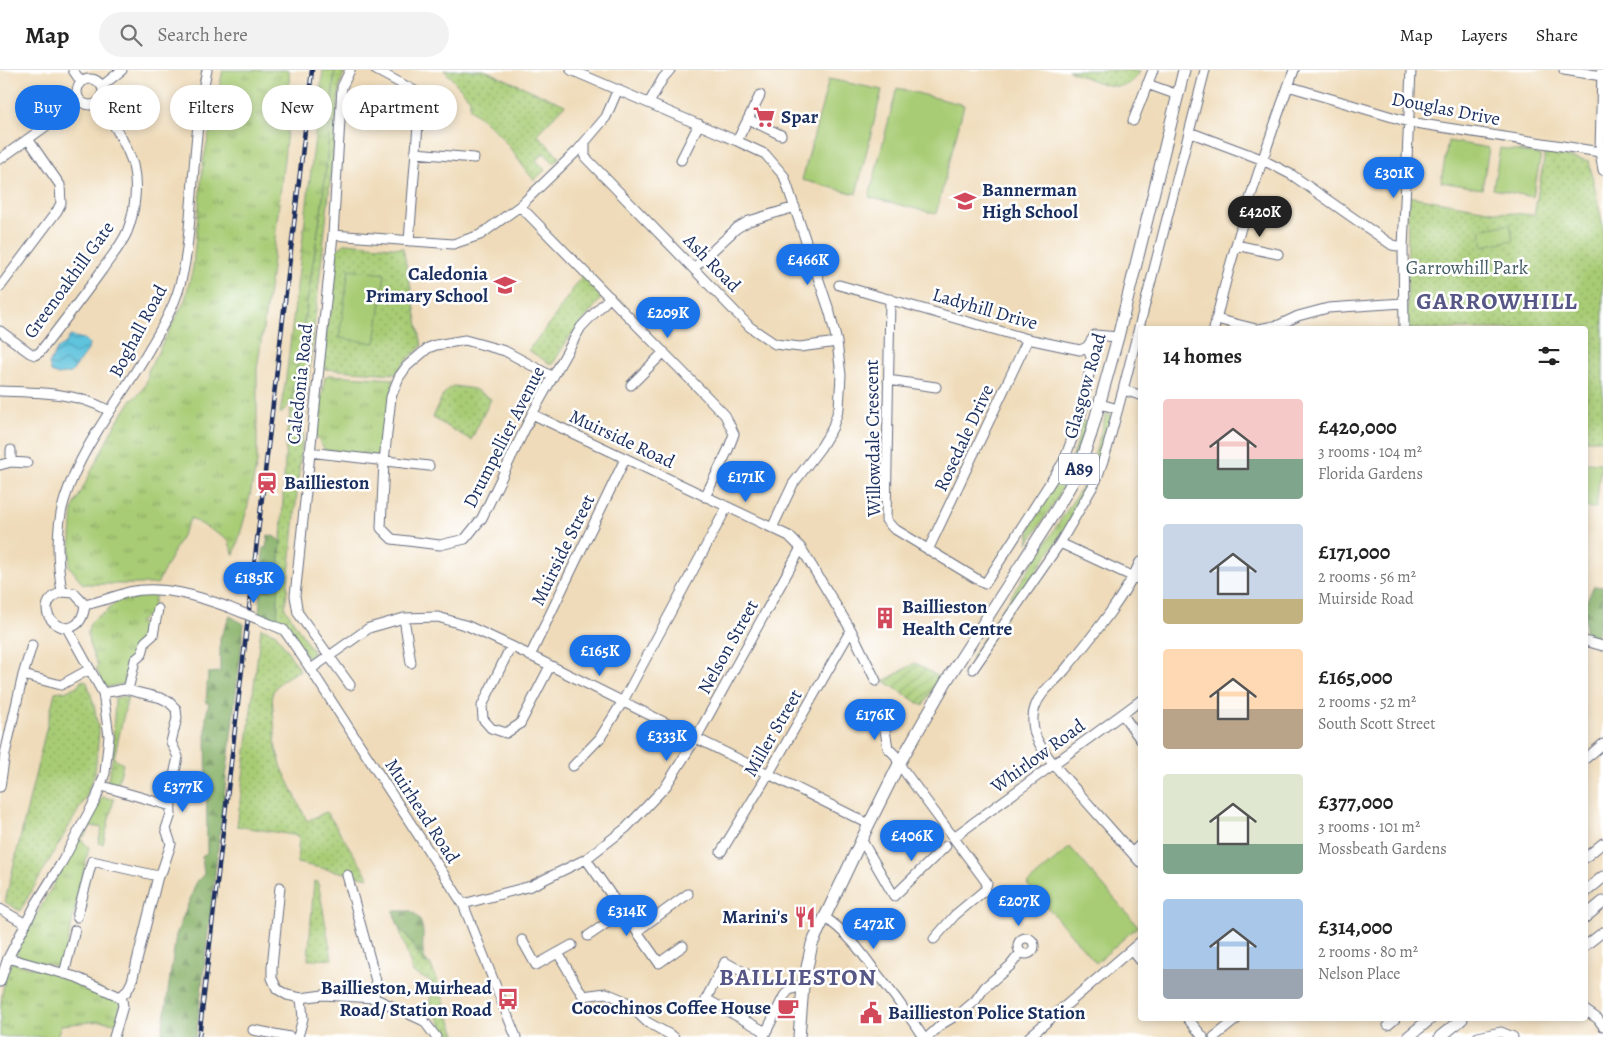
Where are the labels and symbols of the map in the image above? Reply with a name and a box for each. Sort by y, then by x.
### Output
street label: Douglas Drive [1389,86,1503,132]
supermarket icon: Spar [751,104,777,130]
place label: Spar [781,104,819,130]
pin: £301K [1359,156,1429,199]
place label: Bannerman High School [982,177,1078,225]
school or university icon: Bannerman High School [952,188,978,214]
pin: £420K [1225,196,1295,238]
street label: Greenoakhill Gate [18,216,120,344]
street label: Ash Road [677,227,747,299]
pin: £466K [773,244,843,286]
park label: Garrowhill Park [1406,255,1529,281]
place label: Caledonia Primary School [365,261,489,309]
school or university icon: Caledonia Primary School [492,272,518,298]
street label: Boghall Road [103,279,174,382]
street label: Ladyhill Drive [929,282,1041,336]
district label: GARROWHILL [1416,285,1578,317]
pin: £209K [633,296,703,339]
street label: Caledonia Road [281,321,319,446]
street label: Glasgow Road [1057,329,1113,442]
street label: Willowdale Crescent [859,359,887,518]
street label: Drumpellier Avenue [457,362,551,512]
street label: Rosedale Drive [928,380,1000,496]
street label: Muirside Road [565,403,680,475]
road number: A89 [1059,454,1099,484]
pin: £171K [711,460,781,503]
station icon: Baillieston [254,470,280,496]
place label: Baillieston [284,470,370,496]
street label: Muirside Street [525,490,601,610]
pin: £185K [219,562,289,604]
place label: Baillieston Health Centre [902,594,1012,642]
street label: Nelson Street [691,595,765,699]
building icon: Baillieston Health Centre [872,605,898,631]
pin: £165K [565,634,635,677]
street label: Miller Street [738,685,808,781]
pin: £176K [840,698,910,741]
street label: Whirlow Road [985,712,1091,800]
pin: £333K [632,720,702,762]
street label: Muirhead Road [379,754,466,869]
pin: £377K [148,770,218,813]
pin: £406K [877,820,947,862]
pin: £207K [984,884,1054,927]
pin: £314K [592,894,662,937]
place label: Marini's [722,904,788,930]
restaurant icon: Marini's [792,904,818,930]
pin: £472K [839,908,909,950]
district label: BAILLIESTON [719,961,877,993]
place label: Baillieston, Muirhead Road/ Station Road [321,975,493,1023]
bus stop icon: Baillieston, Muirhead Road/ Station Road [495,986,521,1012]
place label: Cocochinos Coffee House [572,995,771,1021]
cafe icon: Cocochinos Coffee House [775,995,801,1021]
public building icon: Baillieston Police Station [858,1000,884,1026]
place label: Baillieston Police Station [888,1000,1086,1026]

